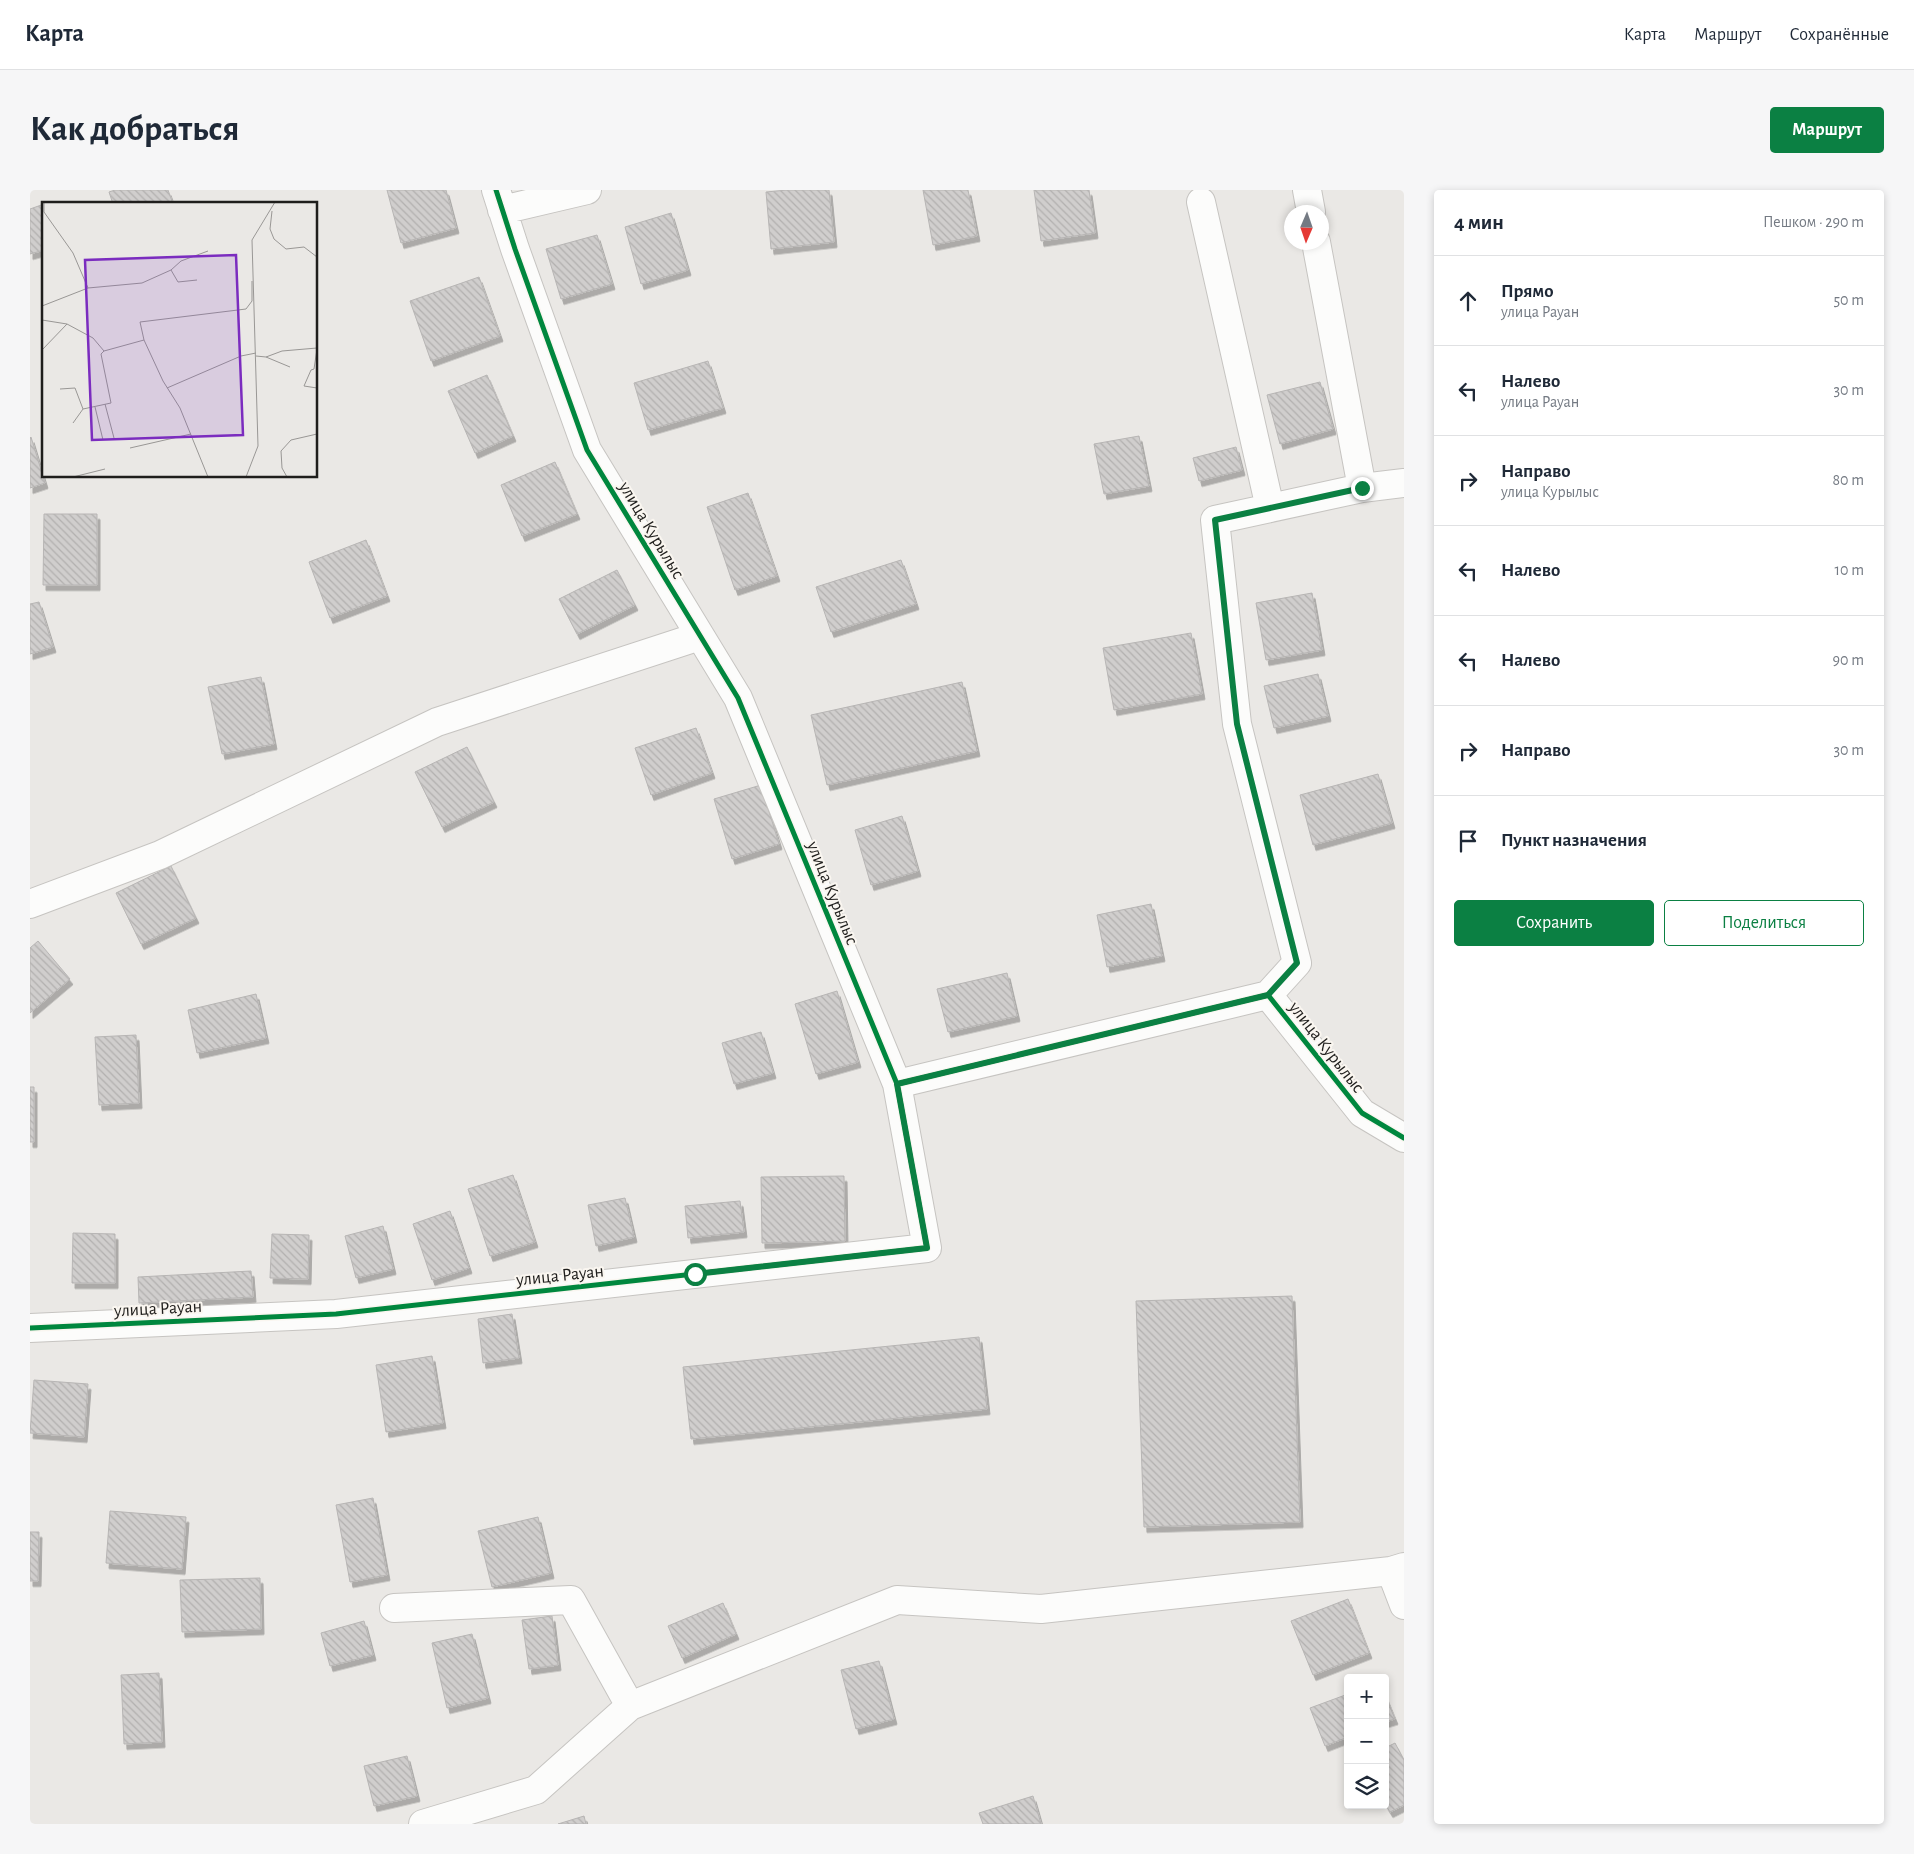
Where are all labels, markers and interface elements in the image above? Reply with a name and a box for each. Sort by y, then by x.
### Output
text: Карта [25,22,84,46]
text: Карта [1624,26,1666,44]
text: Маршрут [1694,26,1762,44]
text: Сохранённые [1790,26,1889,44]
button: Маршрут [1770,107,1884,153]
text: Как добраться [30,112,239,147]
inset map [42,202,318,478]
north arrow [1284,205,1329,250]
text: 4 мин [1454,212,1504,233]
text: Пешком · 290 m [1763,214,1864,230]
text: Прямо [1501,282,1554,301]
icon: ahead [1454,287,1482,315]
text: 50 m [1833,292,1864,308]
text: улица Рауан [1501,304,1579,320]
text: Налево [1501,372,1560,391]
icon: left [1454,377,1482,405]
text: 30 m [1834,382,1864,398]
text: улица Рауан [1501,394,1579,410]
text: Направо [1501,462,1571,481]
icon: right [1454,467,1482,495]
text: 80 m [1833,472,1864,488]
route end [1351,477,1374,500]
street label: улица Курылыс [615,478,687,582]
text: улица Курылыс [1501,484,1599,500]
icon: left [1454,557,1482,585]
text: Налево [1501,561,1560,580]
text: 10 m [1835,562,1864,578]
icon: left [1454,647,1482,675]
text: Налево [1501,651,1560,670]
text: 90 m [1833,652,1864,668]
icon: right [1454,737,1482,765]
text: Направо [1501,741,1571,760]
text: 30 m [1834,742,1864,758]
icon: arrive [1454,827,1482,855]
text: Пункт назначения [1501,831,1647,850]
street label: улица Курылыс [803,838,861,948]
button: Сохранить [1454,900,1654,946]
button: Поделиться [1664,900,1864,946]
street label: улица Курылыс [1285,998,1367,1097]
street label: улица Рауан [514,1262,605,1290]
route start [684,1263,707,1286]
street label: улица Рауан [113,1298,202,1320]
map controls [1344,1674,1389,1809]
button: + [1344,1674,1389,1719]
button: − [1344,1719,1389,1764]
button: layers [1344,1764,1389,1809]

